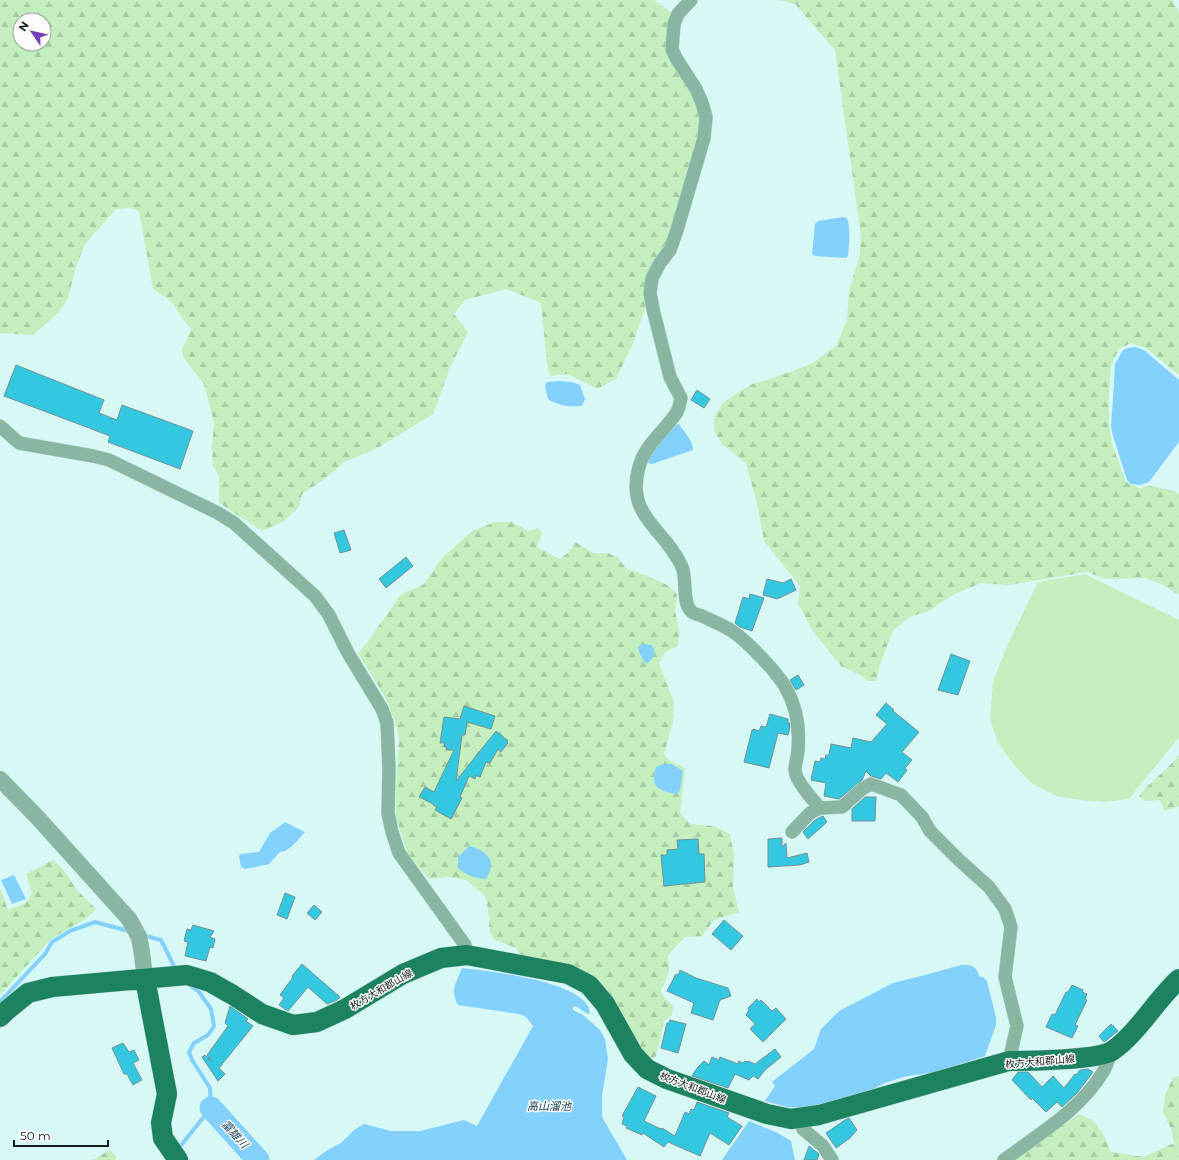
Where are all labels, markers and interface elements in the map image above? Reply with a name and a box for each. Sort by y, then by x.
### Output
north arrow [12,12,52,52]
text: N [15,19,32,34]
street label: 枚方大和郡山線 [348,966,415,1013]
street label: 枚方大和郡山線 [1005,1052,1075,1071]
street label: 枚方大和郡山線 [658,1069,728,1106]
water label: 高山溜池 [527,1099,572,1113]
water label: 富雄川 [219,1117,252,1152]
scale bar [14,1122,108,1148]
text: 50 m [20,1128,51,1143]

